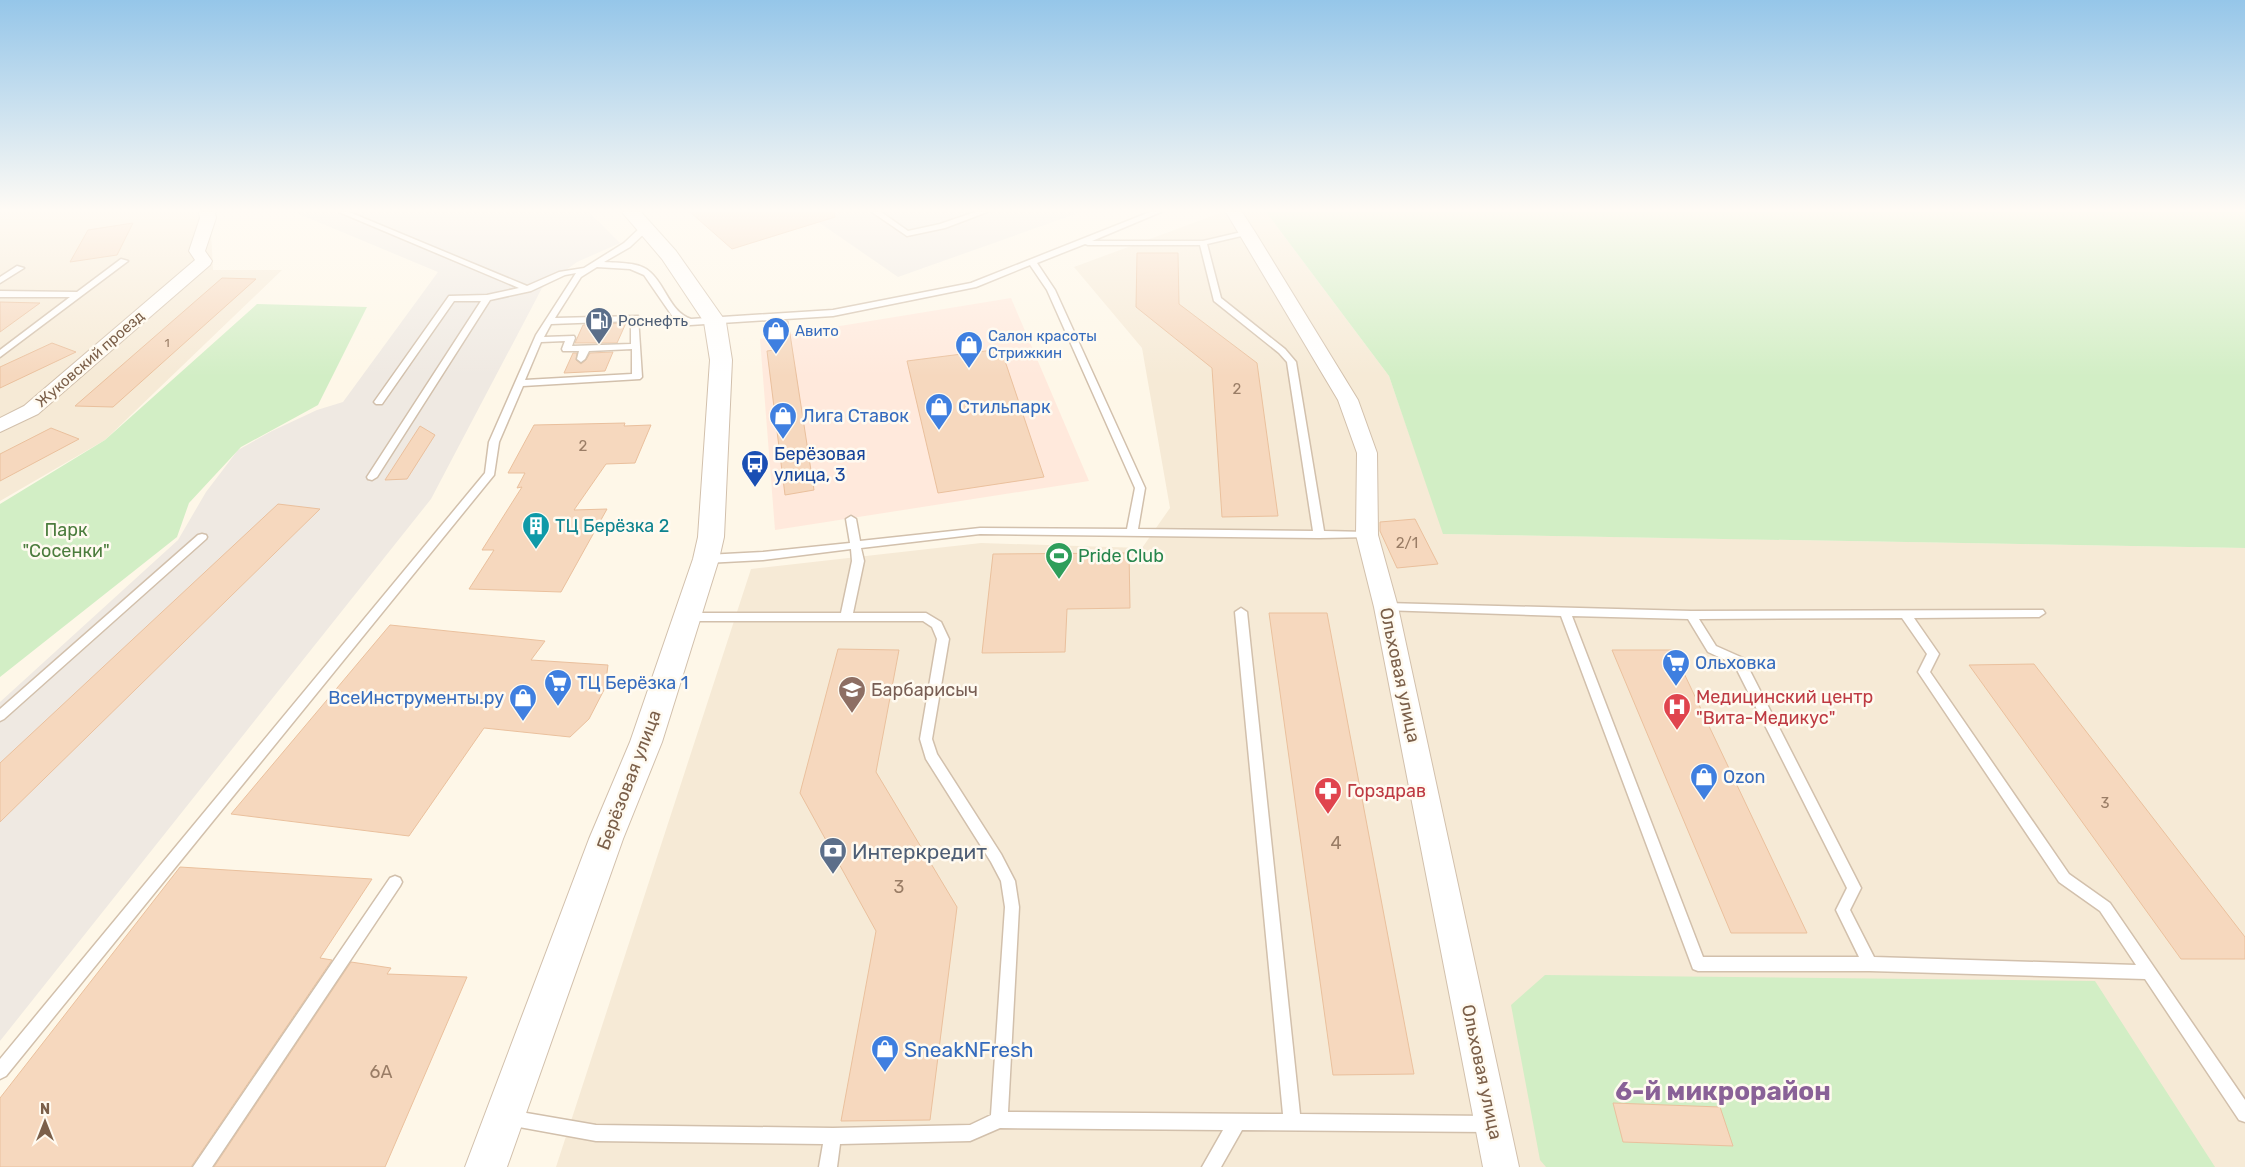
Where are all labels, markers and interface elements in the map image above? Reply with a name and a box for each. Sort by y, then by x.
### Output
fuel station icon: Роснефть [584,306,614,345]
street label: Жуковский проезд [32,307,148,411]
place label: Роснефть [618,312,688,330]
shop icon: Авито [761,316,791,355]
place label: Авито [795,322,839,340]
place label: Салон красоты Стрижкин [988,327,1097,362]
shop icon: Салон красоты Стрижкин [954,330,984,369]
house number: 1 [164,336,170,350]
house number: 2 [1233,380,1242,398]
shop icon: Стильпарк [924,392,954,431]
place label: Стильпарк [958,396,1051,418]
shop icon: Лига Ставок [768,401,798,440]
place label: Лига Ставок [802,405,909,427]
house number: 2 [579,437,588,455]
place label: Берёзовая улица, 3 [774,443,866,486]
bus stop icon: Берёзовая улица, 3 [740,449,770,488]
building icon: ТЦ Берёзка 2 [521,511,551,550]
place label: ТЦ Берёзка 2 [555,515,669,537]
park label: Парк "Сосенки" [22,519,110,562]
house number: 2/1 [1396,534,1418,552]
sports icon: Pride Club [1044,541,1074,580]
place label: Pride Club [1078,545,1164,567]
street label: Ольховая улица [1375,605,1425,745]
supermarket icon: Ольховка [1661,648,1691,687]
place label: Ольховка [1695,652,1776,674]
supermarket icon: ТЦ Берёзка 1 [543,668,573,707]
place label: ТЦ Берёзка 1 [577,672,688,694]
school or university icon: Барбарисыч [837,675,867,714]
place label: Барбарисыч [871,679,978,701]
shop icon: ВсеИнструменты.ру [508,683,538,722]
place label: Медицинский центр "Вита-Медикус" [1696,686,1873,729]
place label: ВсеИнструменты.ру [328,687,504,709]
hospital icon: Медицинский центр "Вита-Медикус" [1662,692,1692,731]
street label: Берёзовая улица [592,707,666,853]
shop icon: Ozon [1689,762,1719,801]
place label: Ozon [1723,766,1765,788]
pharmacy icon: Горздрав [1313,776,1343,815]
place label: Горздрав [1347,780,1426,802]
house number: 3 [2100,794,2110,812]
house number: 4 [1330,832,1342,854]
bank icon: Интеркредит [818,836,848,875]
place label: Интеркредит [852,839,987,864]
house number: 3 [894,876,904,898]
street label: Ольховая улица [1457,1002,1507,1142]
shop icon: SneakNFresh [870,1034,900,1073]
place label: SneakNFresh [904,1037,1034,1062]
house number: 6А [370,1061,392,1083]
district label: 6-й микрорайон [1615,1076,1831,1107]
north arrow [20,1097,70,1147]
text: N [40,1101,50,1118]

